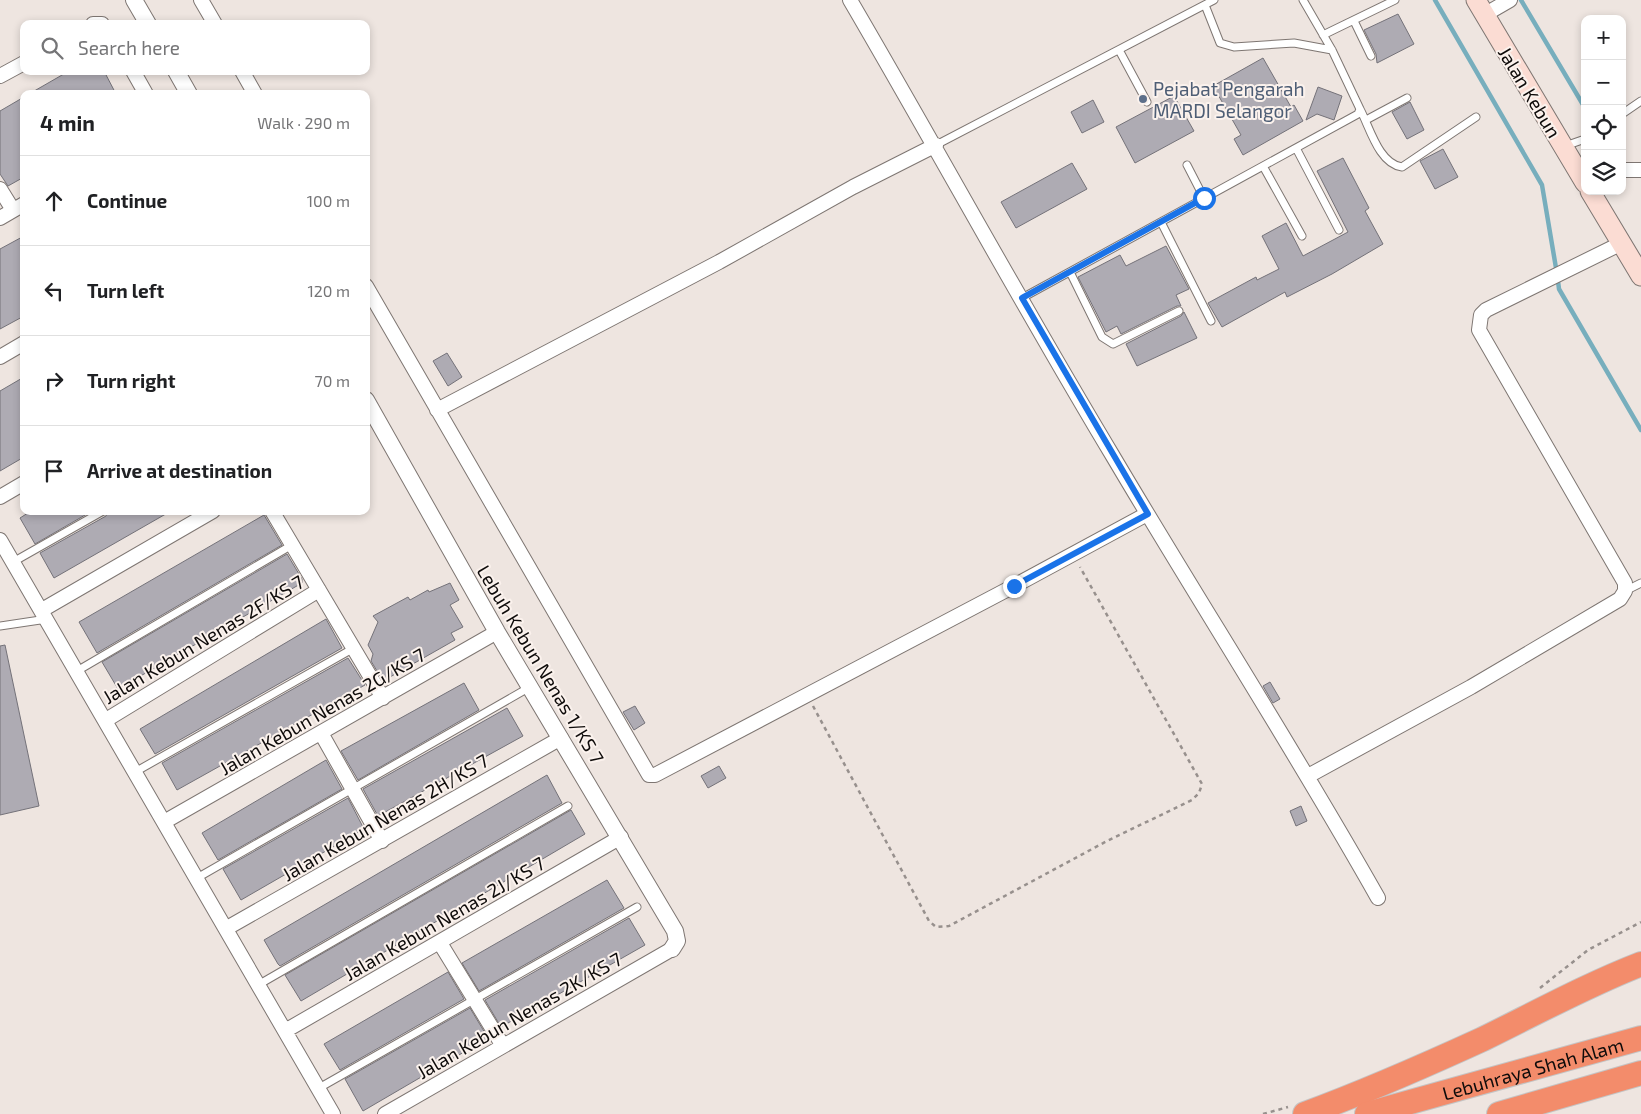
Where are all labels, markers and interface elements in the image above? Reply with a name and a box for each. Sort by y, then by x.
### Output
map controls [1581,15,1626,195]
button: + [1581,15,1626,60]
search box [20,20,370,75]
icon: search [38,34,66,62]
text: Search here [78,36,180,59]
street label: Jalan Kebun [1494,42,1566,142]
button: − [1581,60,1626,105]
place label: Pejabat Pengarah MARDI Selangor [1153,77,1305,122]
marker: Pejabat Pengarah MARDI Selangor [1137,93,1149,105]
button: locate [1581,105,1626,150]
text: 4 min [40,110,95,135]
text: Walk · 290 m [257,113,350,132]
button: layers [1581,150,1626,195]
icon: ahead [40,187,68,215]
route start [1193,187,1216,210]
text: Continue [87,189,167,212]
text: 100 m [307,191,350,210]
icon: left [40,277,68,305]
text: Turn left [87,279,164,302]
text: 120 m [307,281,350,300]
icon: right [40,367,68,395]
text: Turn right [87,369,175,392]
text: 70 m [315,371,350,390]
icon: arrive [40,457,68,485]
text: Arrive at destination [87,459,272,482]
street label: Lebuh Kebun Nenas 1/KS 7 [473,561,610,768]
street label: Jalan Kebun Nenas 2F/KS 7 [98,570,308,708]
route end [1003,575,1026,598]
street label: Jalan Kebun Nenas 2G/KS 7 [215,643,429,779]
street label: Jalan Kebun Nenas 2H/KS 7 [278,748,492,886]
street label: Jalan Kebun Nenas 2J/KS 7 [340,851,549,985]
street label: Jalan Kebun Nenas 2K/KS 7 [412,947,626,1083]
street label: Lebuhraya Shah Alam [1440,1032,1626,1104]

